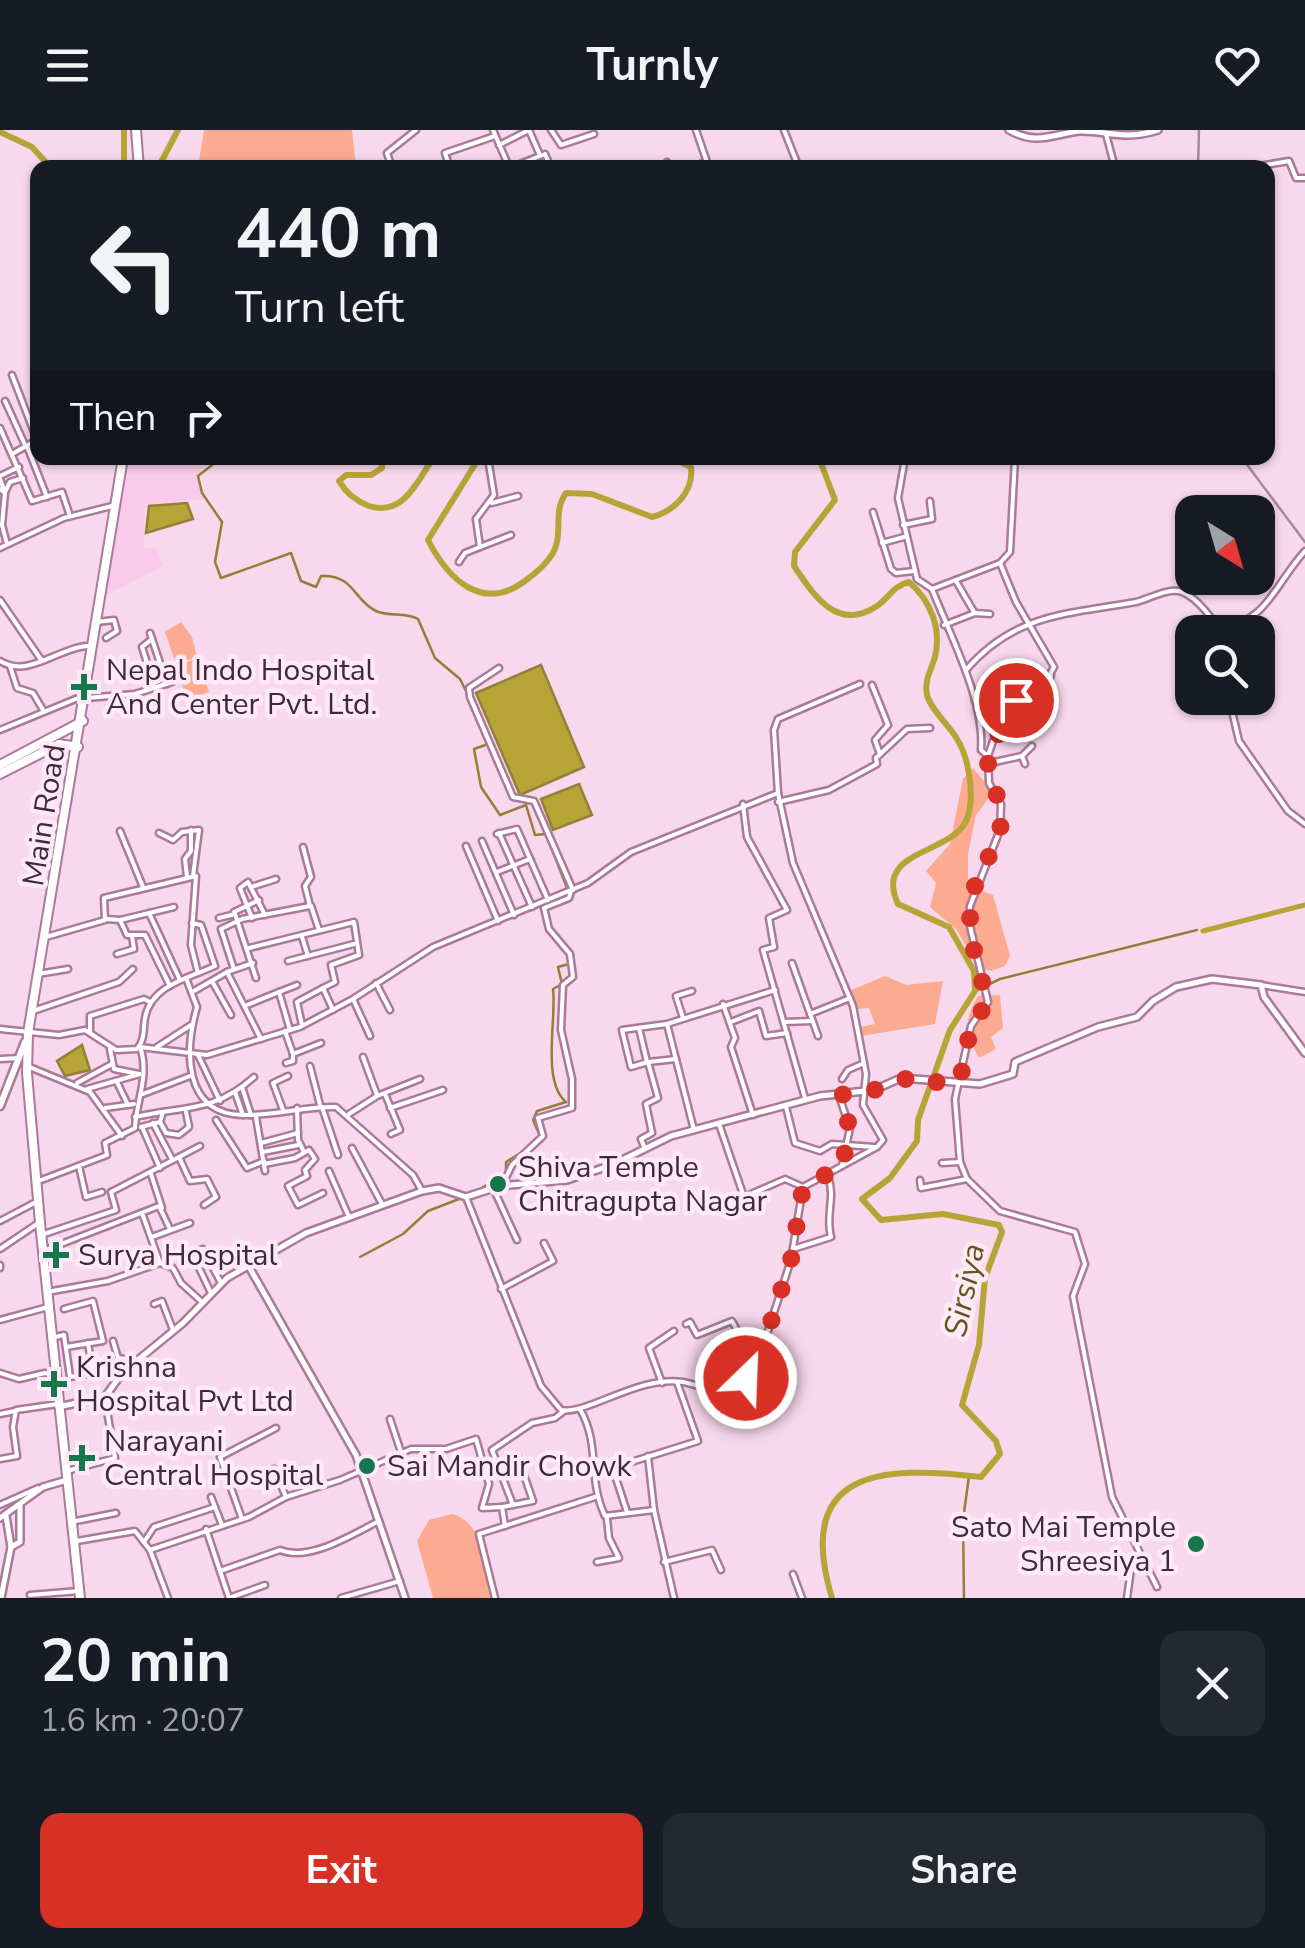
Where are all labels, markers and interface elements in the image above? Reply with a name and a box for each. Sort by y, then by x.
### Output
text: Turnly [586,35,719,96]
icon: menu [40,38,95,93]
icon: heart [1210,38,1265,93]
text: 440 m [235,186,441,282]
icon: left [70,200,200,330]
text: Turn left [235,277,404,338]
icon: right [176,390,231,445]
text: Then [70,392,156,443]
north arrow [1175,495,1275,595]
map controls [1175,495,1275,715]
button: search [1175,615,1275,715]
place label: Nepal Indo Hospital And Center Pvt. Ltd. [106,650,377,725]
pin [974,658,1059,743]
icon: arrive [989,673,1044,728]
marker: Nepal Indo Hospital And Center Pvt. Ltd. [71,674,97,700]
street label: Main Road [13,741,76,889]
place label: Shiva Temple Chitragupta Nagar [518,1147,768,1222]
marker: Shiva Temple Chitragupta Nagar [487,1173,509,1195]
place label: Surya Hospital [78,1235,277,1276]
water label: Sirsiya [934,1240,995,1341]
marker: Surya Hospital [43,1242,69,1268]
position arrow [694,1326,798,1430]
place label: Krishna Hospital Pvt Ltd [76,1347,294,1422]
marker: Krishna Hospital Pvt Ltd [41,1371,67,1397]
place label: Narayani Central Hospital [104,1421,324,1496]
marker: Narayani Central Hospital [69,1445,95,1471]
place label: Sai Mandir Chowk [387,1446,632,1487]
marker: Sai Mandir Chowk [356,1455,378,1477]
place label: Sato Mai Temple Shreesiya 1 [951,1507,1176,1582]
marker: Sato Mai Temple Shreesiya 1 [1185,1533,1207,1555]
text: 20 min [40,1620,231,1702]
button: close [1160,1631,1265,1736]
text: 1.6 km · 20:07 [40,1699,245,1742]
button: Exit [40,1813,643,1928]
button: Share [663,1813,1265,1928]

